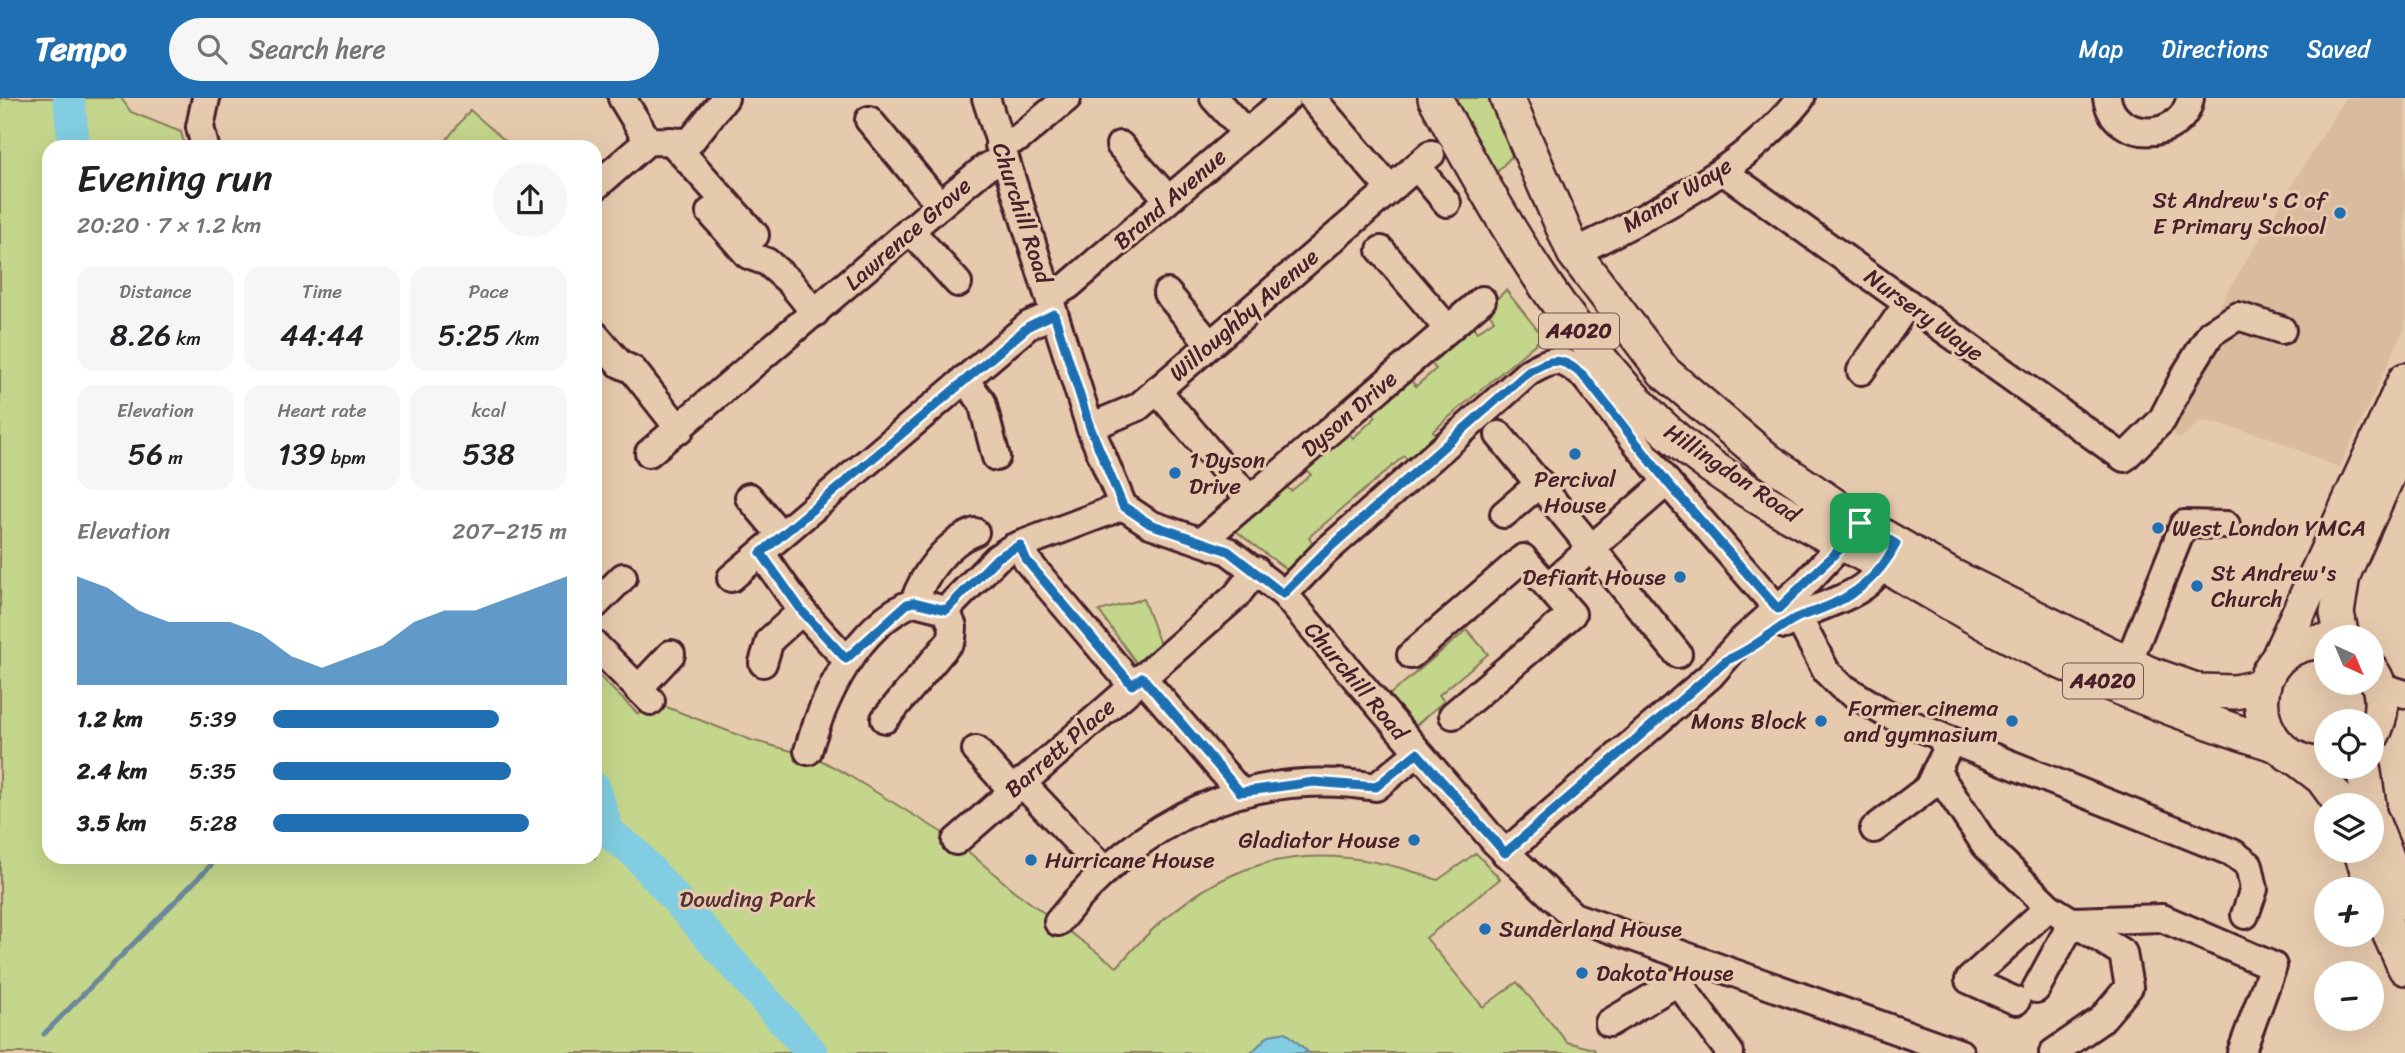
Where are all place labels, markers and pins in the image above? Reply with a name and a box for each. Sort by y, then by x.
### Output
place label: St Andrew's C of E Primary School [2153,180,2329,247]
marker: St Andrew's C of E Primary School [2332,205,2348,221]
place label: 1 Dyson Drive [1189,440,1266,507]
marker: Percival House [1567,446,1583,462]
place label: Percival House [1534,459,1616,526]
marker: 1 Dyson Drive [1167,465,1183,481]
pin [1830,493,1890,553]
place label: West London YMCA [2172,508,2366,549]
marker: West London YMCA [2150,520,2166,536]
place label: St Andrew's Church [2211,553,2337,620]
place label: Defiant House [1522,557,1666,598]
marker: Defiant House [1672,569,1688,585]
marker: St Andrew's Church [2189,578,2205,594]
place label: Former cinema and gymnasium [1844,688,1998,755]
place label: Mons Block [1691,701,1807,742]
marker: Mons Block [1813,713,1829,729]
marker: Former cinema and gymnasium [2004,713,2020,729]
place label: Gladiator House [1238,820,1400,861]
marker: Gladiator House [1406,832,1422,848]
place label: Hurricane House [1045,840,1215,881]
marker: Hurricane House [1023,852,1039,868]
place label: Sunderland House [1499,909,1682,950]
marker: Sunderland House [1477,921,1493,937]
place label: Dakota House [1596,953,1734,994]
marker: Dakota House [1574,965,1590,981]

